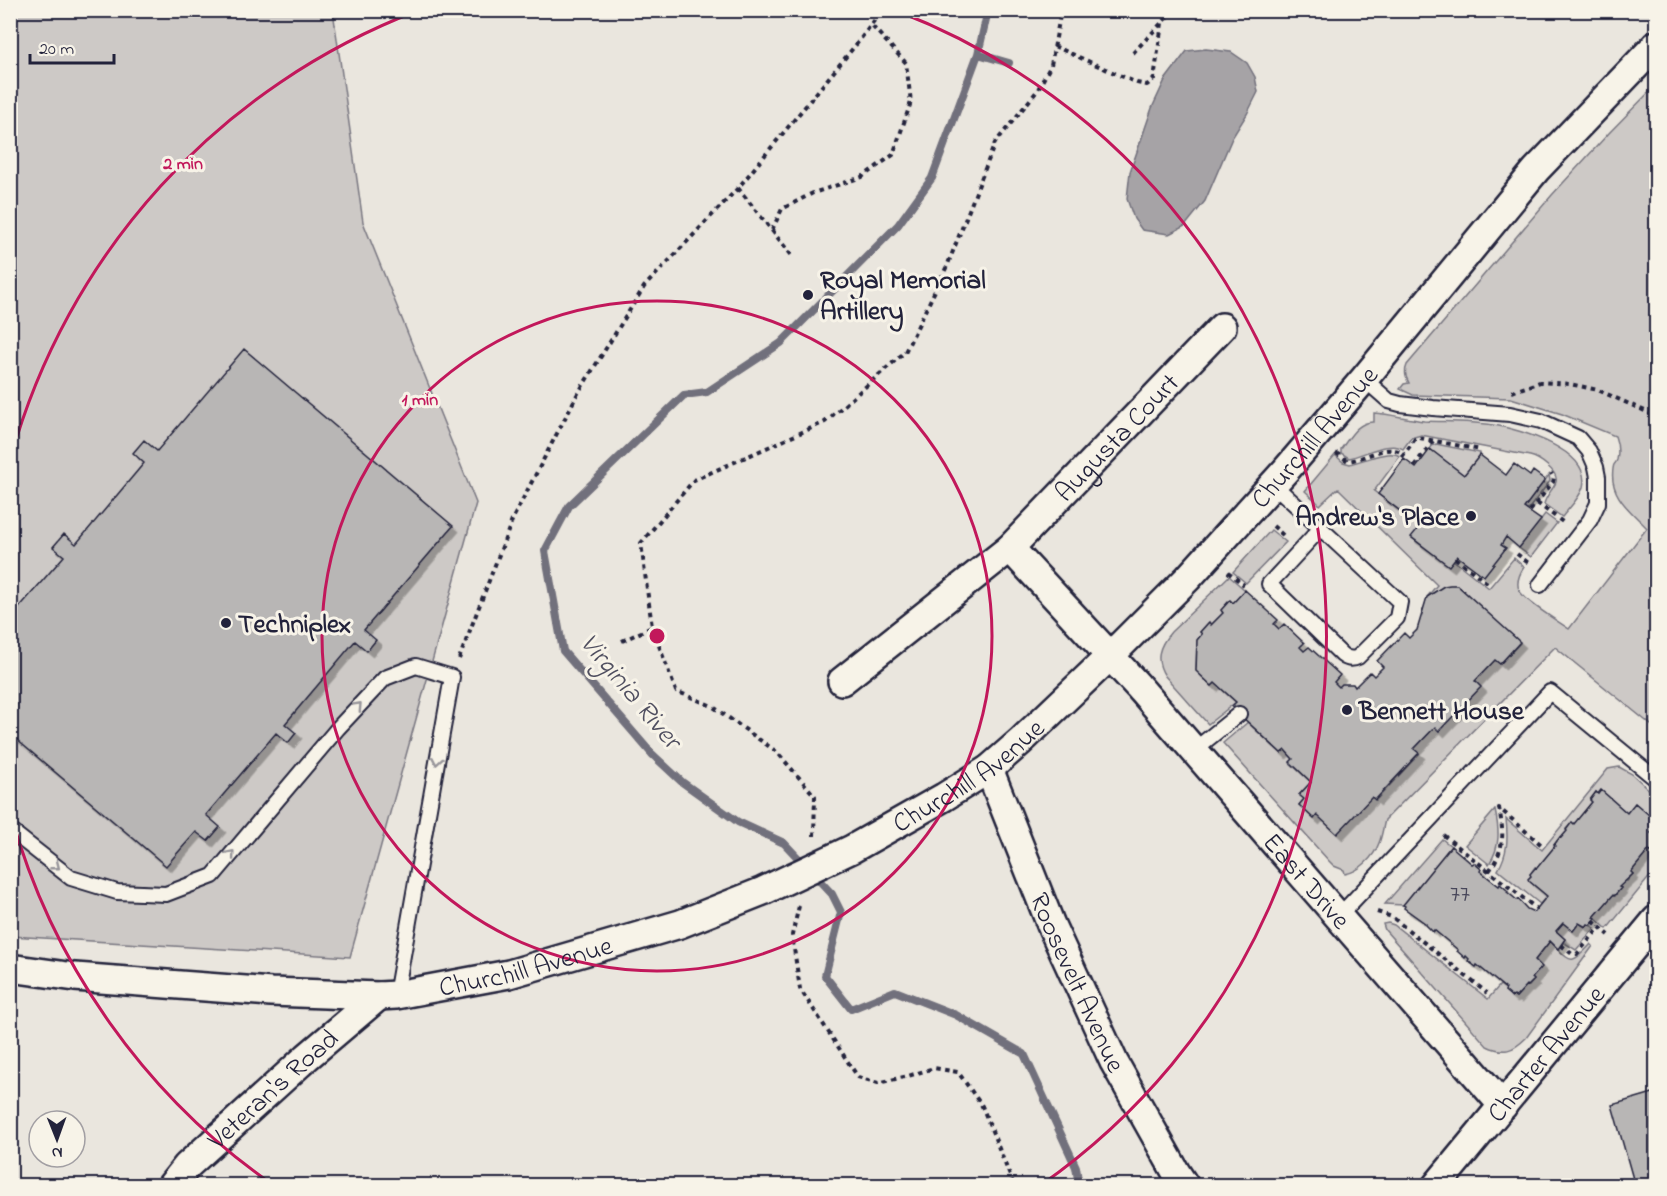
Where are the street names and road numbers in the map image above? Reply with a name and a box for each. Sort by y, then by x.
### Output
street label: Churchill Avenue [1243,358,1389,518]
street label: Augusta Court [1047,366,1190,512]
street label: Churchill Avenue [886,710,1055,844]
street label: East Drive [1252,825,1359,940]
street label: Roosevelt Avenue [1018,888,1134,1081]
street label: Churchill Avenue [436,928,618,1009]
street label: Charter Avenue [1479,977,1617,1132]
street label: Veteran's Road [199,1021,348,1161]

